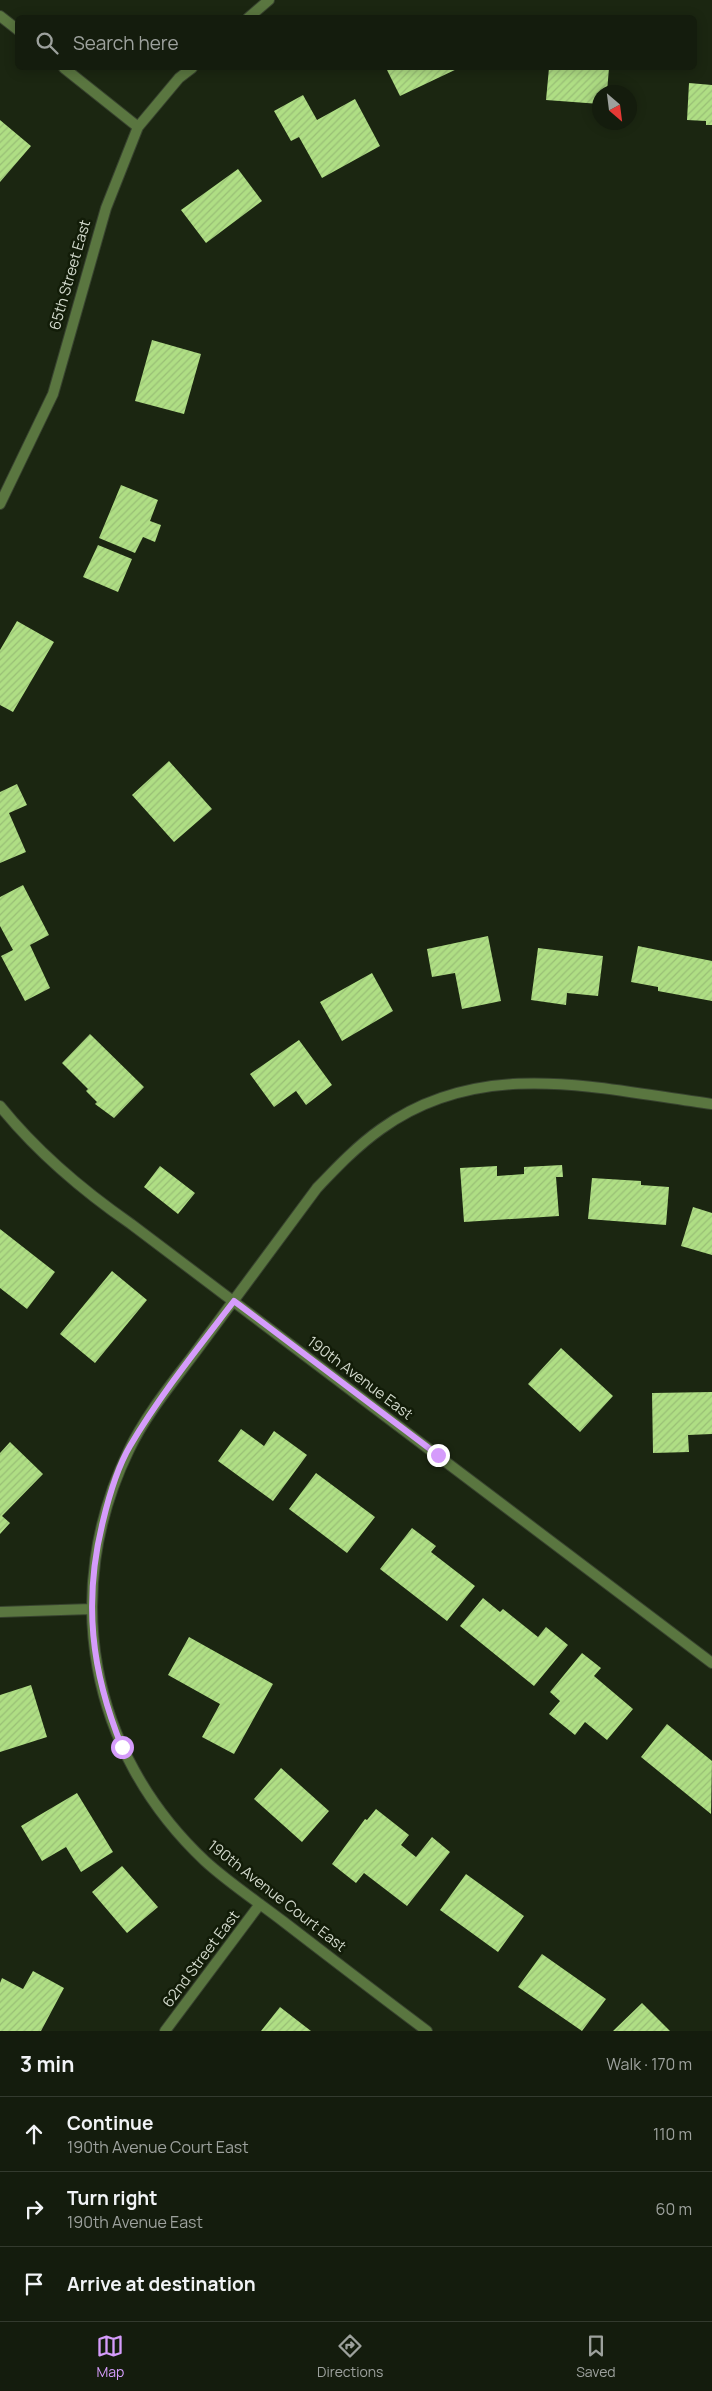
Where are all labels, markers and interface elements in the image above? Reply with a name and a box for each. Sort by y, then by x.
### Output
search box [15,15,697,70]
icon: search [33,29,61,57]
text: Search here [73,30,179,56]
north arrow [592,85,637,130]
street label: 65th Street East [44,217,95,332]
street label: 190th Avenue East [303,1331,417,1424]
route end [427,1444,450,1467]
route start [111,1736,134,1759]
street label: 190th Avenue Court East [204,1835,351,1956]
street label: 62nd Street East [157,1906,244,2012]
text: 3 min [20,2050,74,2078]
text: Walk · 170 m [606,2053,692,2075]
text: Continue [67,2110,153,2136]
icon: ahead [20,2120,48,2148]
text: 110 m [653,2123,692,2145]
text: 190th Avenue Court East [67,2136,249,2158]
text: Turn right [67,2185,157,2211]
icon: right [20,2195,48,2223]
text: 60 m [656,2198,692,2220]
text: 190th Avenue East [67,2211,203,2233]
icon: arrive [20,2270,48,2298]
text: Arrive at destination [67,2271,256,2297]
tab: Map [96,2332,124,2381]
tab: Directions [317,2332,383,2381]
tab: Saved [576,2332,616,2381]

